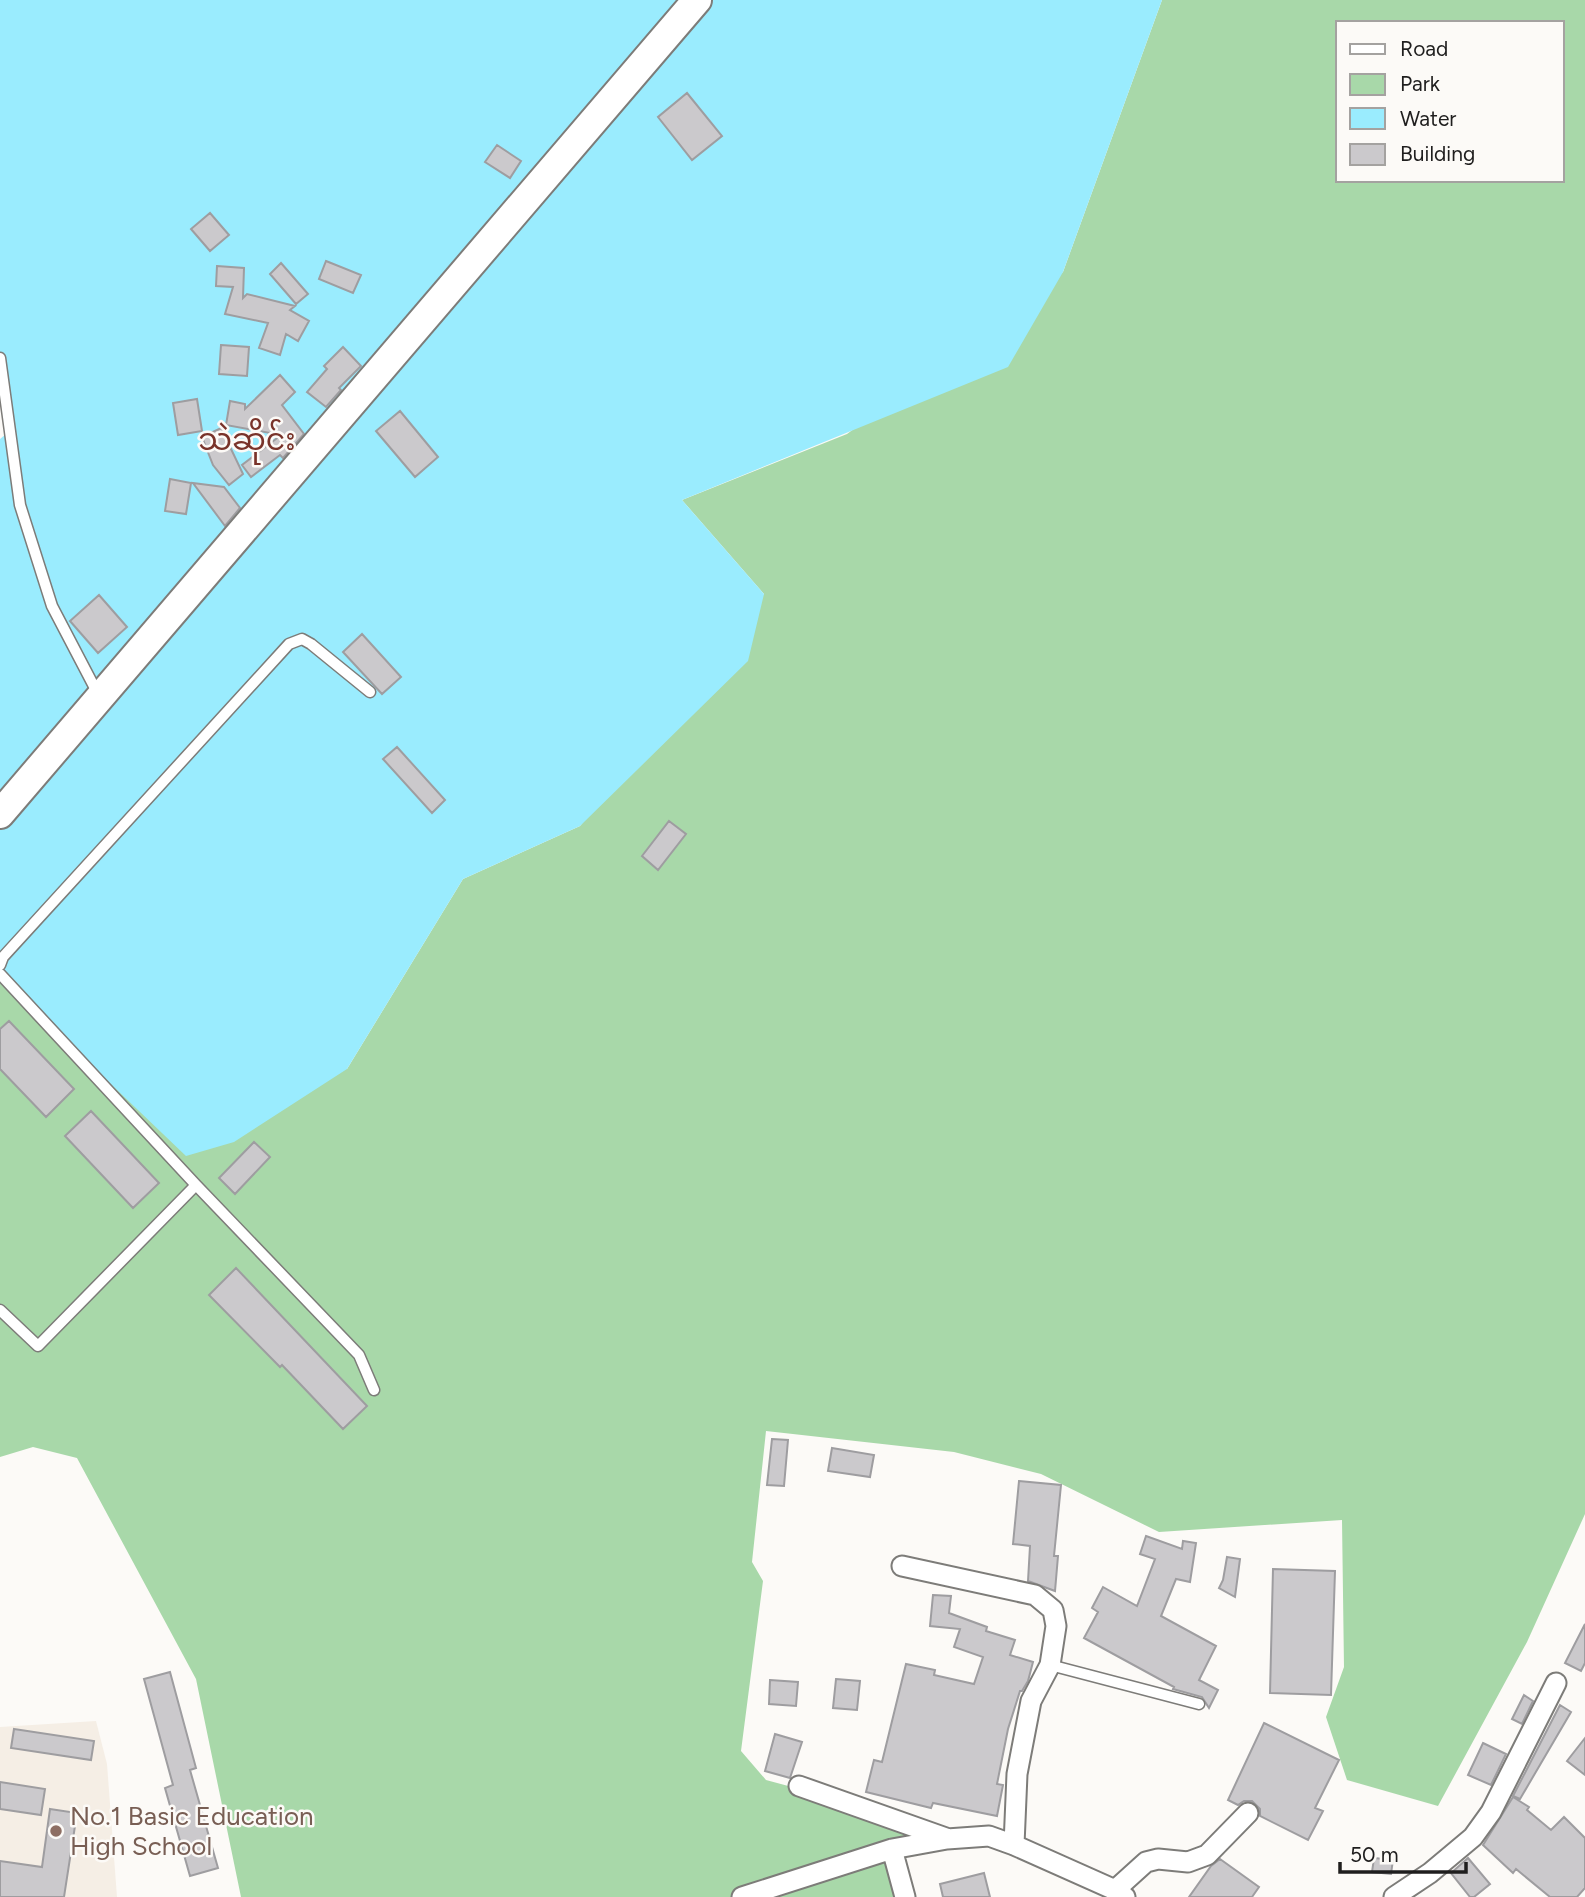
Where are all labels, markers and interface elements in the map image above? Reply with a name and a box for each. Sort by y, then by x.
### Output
legend [1336,21,1564,182]
text: Road [1400,36,1448,61]
text: Park [1400,71,1441,96]
text: Water [1400,106,1456,131]
text: Building [1400,141,1475,166]
district label: သဲဆိုင်း [198,418,296,465]
place label: No.1 Basic Education High School [70,1800,313,1862]
marker: No.1 Basic Education High School [48,1823,64,1839]
scale bar [1340,1830,1466,1874]
text: 50 m [1350,1842,1399,1867]

